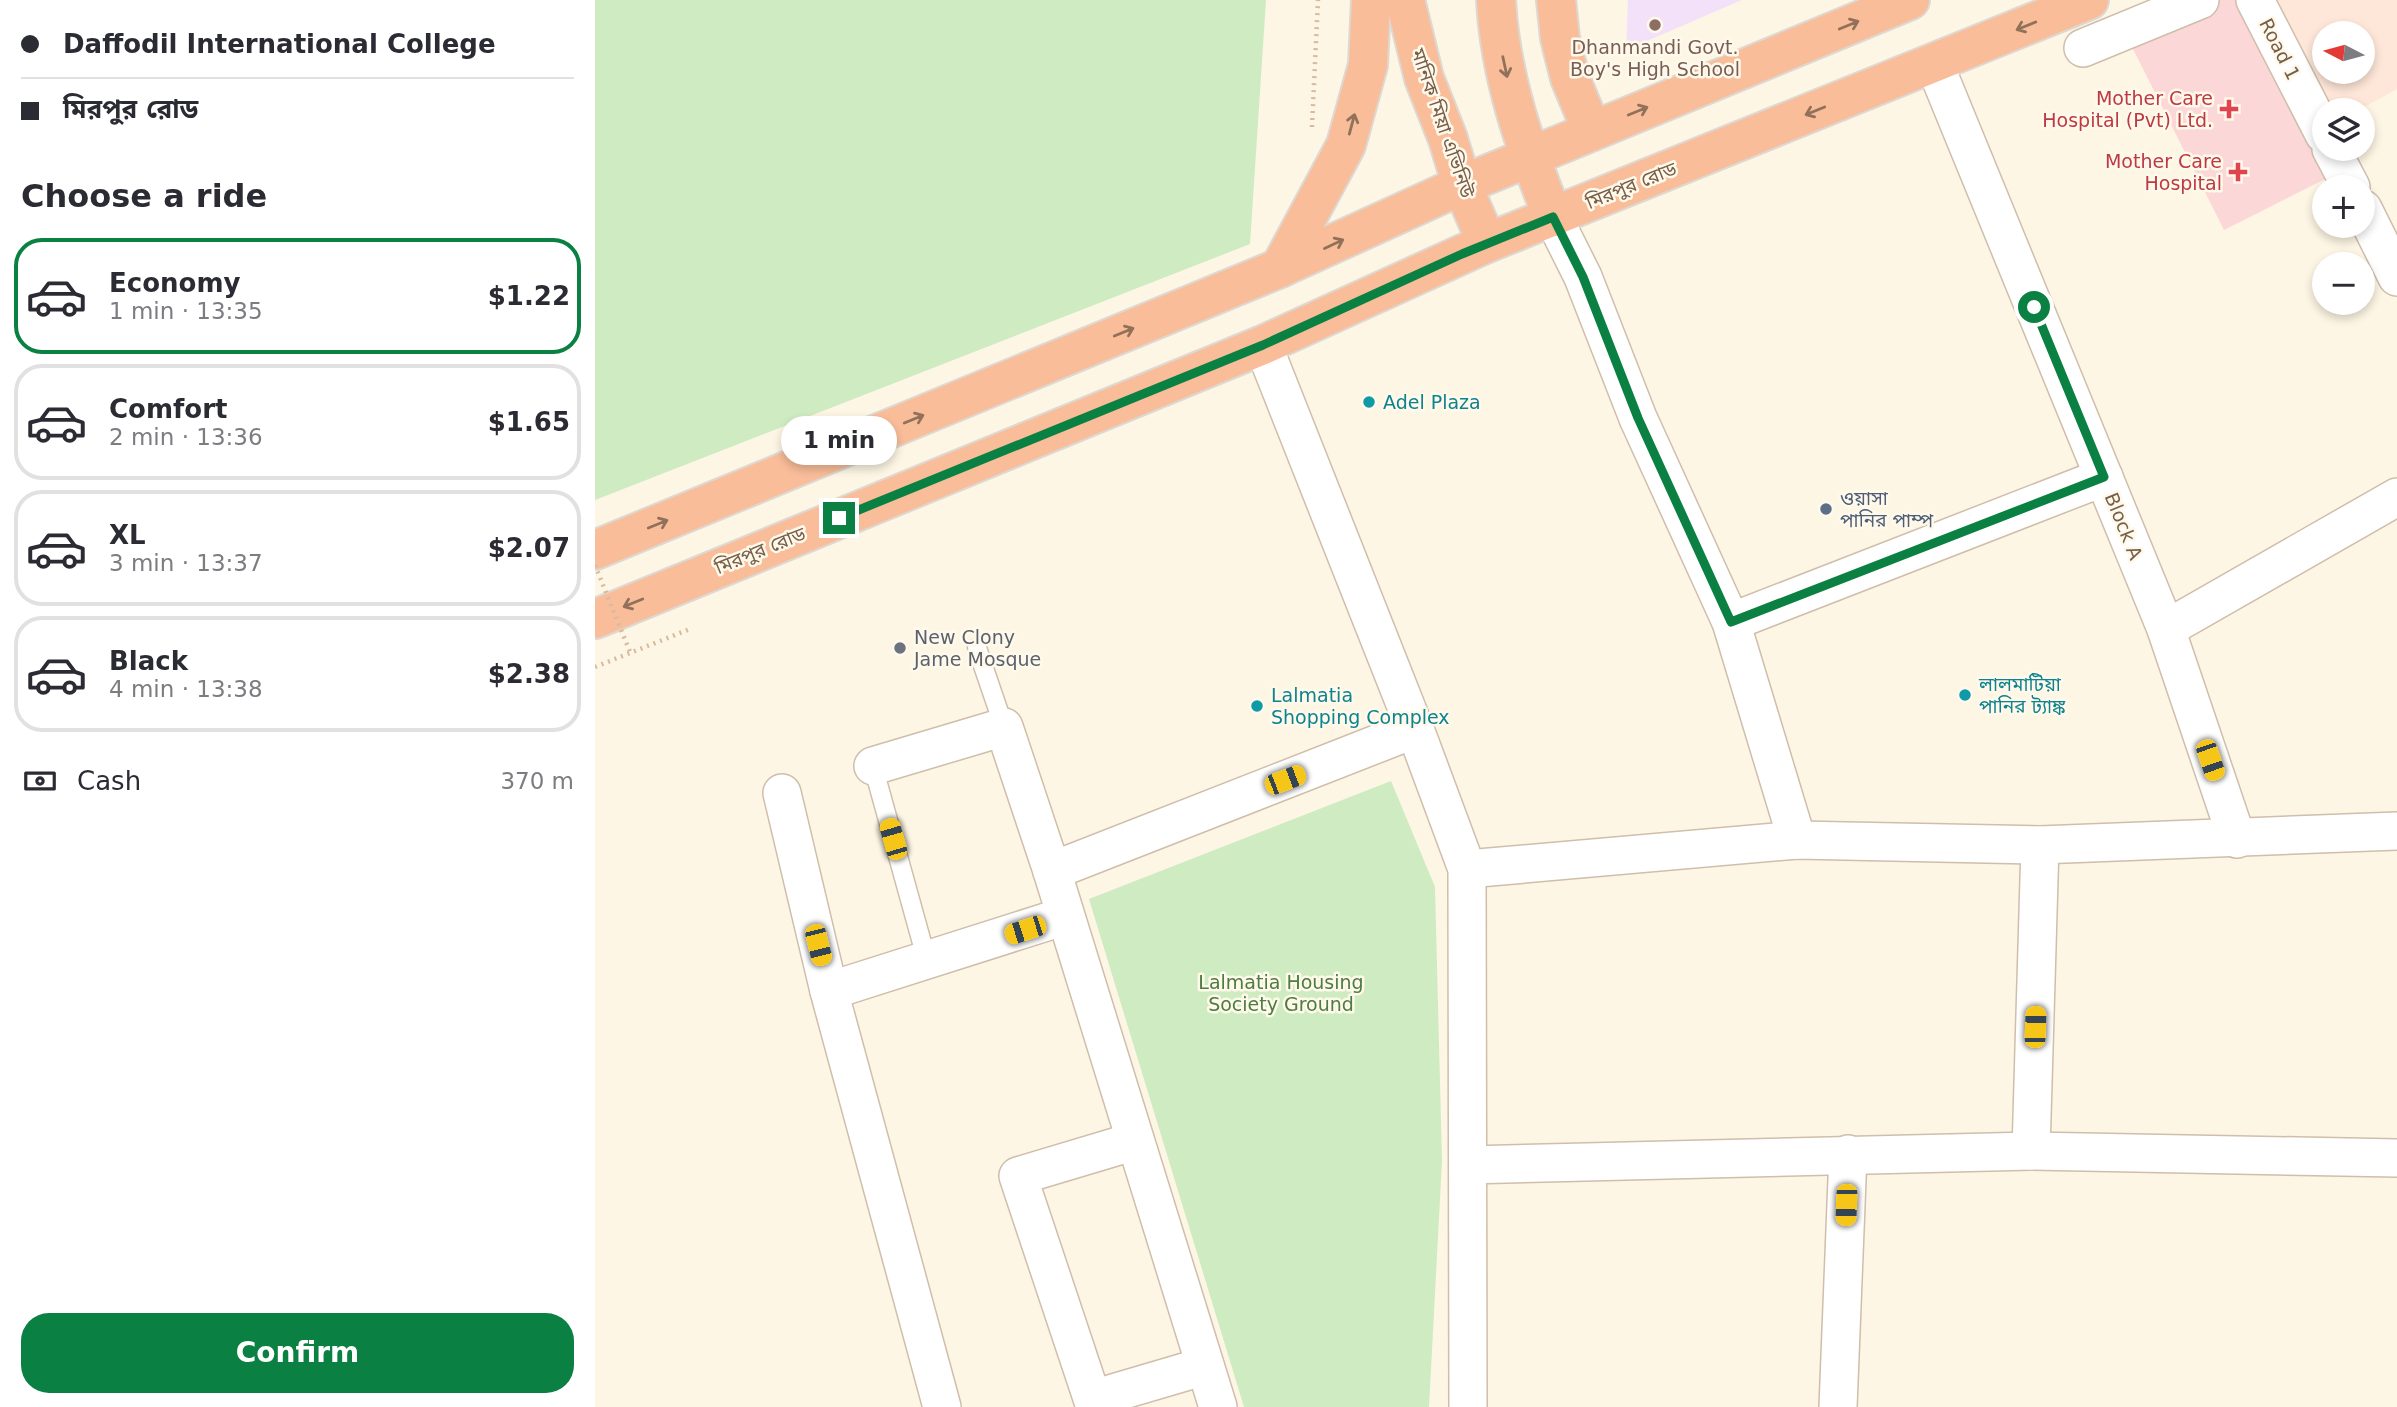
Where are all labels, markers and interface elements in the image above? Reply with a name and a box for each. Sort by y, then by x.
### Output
street label: Road 1 [2255,15,2305,83]
marker: Dhanmandi Govt. Boy's High School [1647,17,1663,33]
one-way arrow [1838,18,1859,31]
one-way arrow [2016,20,2037,33]
north arrow [2312,21,2375,84]
map controls [2312,21,2375,315]
text: Daffodil International College [63,29,496,59]
place label: Dhanmandi Govt. Boy's High School [1570,36,1740,80]
street label: মানিক মিয়া এভিনিউ [1407,44,1479,201]
one-way arrow [1498,55,1512,78]
place label: Mother Care Hospital (Pvt) Ltd. [2042,87,2213,131]
text: মিরপুর রোড [63,94,198,124]
button: layers [2312,98,2375,161]
marker: Mother Care Hospital (Pvt) Ltd. [2219,99,2239,119]
one-way arrow [1627,104,1649,117]
one-way arrow [1805,105,1826,118]
one-way arrow [1346,113,1359,135]
place label: Mother Care Hospital [2105,150,2222,194]
street label: মিরপুর রোড [1582,157,1680,214]
marker: Mother Care Hospital [2228,162,2248,182]
button: + [2312,175,2375,238]
text: Choose a ride [21,177,267,215]
one-way arrow [1323,236,1344,249]
button: − [2312,252,2375,315]
icon: car [25,265,88,328]
text: Economy [109,268,240,298]
text: $1.22 [488,281,570,311]
route start [2018,291,2050,323]
text: 1 min · 13:35 [109,298,263,324]
one-way arrow [1113,325,1134,338]
icon: car [25,391,88,454]
place label: Adel Plaza [1383,391,1481,413]
text: Comfort [109,394,227,424]
marker: Adel Plaza [1361,394,1377,410]
text: $1.65 [488,407,570,437]
one-way arrow [902,412,924,425]
callout: 1 min [781,416,897,466]
text: 2 min · 13:36 [109,424,263,450]
text: 1 min [803,427,875,453]
place label: ওয়াসা পানির পাম্প [1840,487,1933,531]
street label: Block A [2101,489,2147,563]
marker: ওয়াসা পানির পাম্প [1818,501,1834,517]
route end [823,502,855,534]
icon: car [25,517,88,580]
one-way arrow [647,517,668,530]
text: XL [109,520,146,550]
street label: মিরপুর রোড [711,522,809,579]
text: $2.07 [488,533,570,563]
text: 3 min · 13:37 [109,550,263,576]
one-way arrow [623,597,645,610]
place label: New Clony Jame Mosque [913,626,1041,670]
marker: New Clony Jame Mosque [892,640,908,656]
icon: car [25,643,88,706]
text: Black [109,646,188,676]
text: $2.38 [488,659,570,689]
place label: লালমাটিয়া পানির ট্যাঙ্ক [1978,673,2066,717]
text: 4 min · 13:38 [109,676,263,702]
place label: Lalmatia Shopping Complex [1271,684,1450,728]
marker: লালমাটিয়া পানির ট্যাঙ্ক [1957,687,1973,703]
marker: Lalmatia Shopping Complex [1249,698,1265,714]
car [2194,737,2227,783]
icon: cash [21,762,59,800]
car [1262,763,1309,797]
text: Cash [77,766,141,796]
text: 370 m [500,768,574,794]
car [878,816,909,862]
car [1002,914,1049,946]
car [803,922,834,968]
park label: Lalmatia Housing Society Ground [1198,971,1364,1015]
car [2024,1006,2047,1048]
car [1835,1184,1858,1226]
button: Confirm [21,1313,574,1393]

